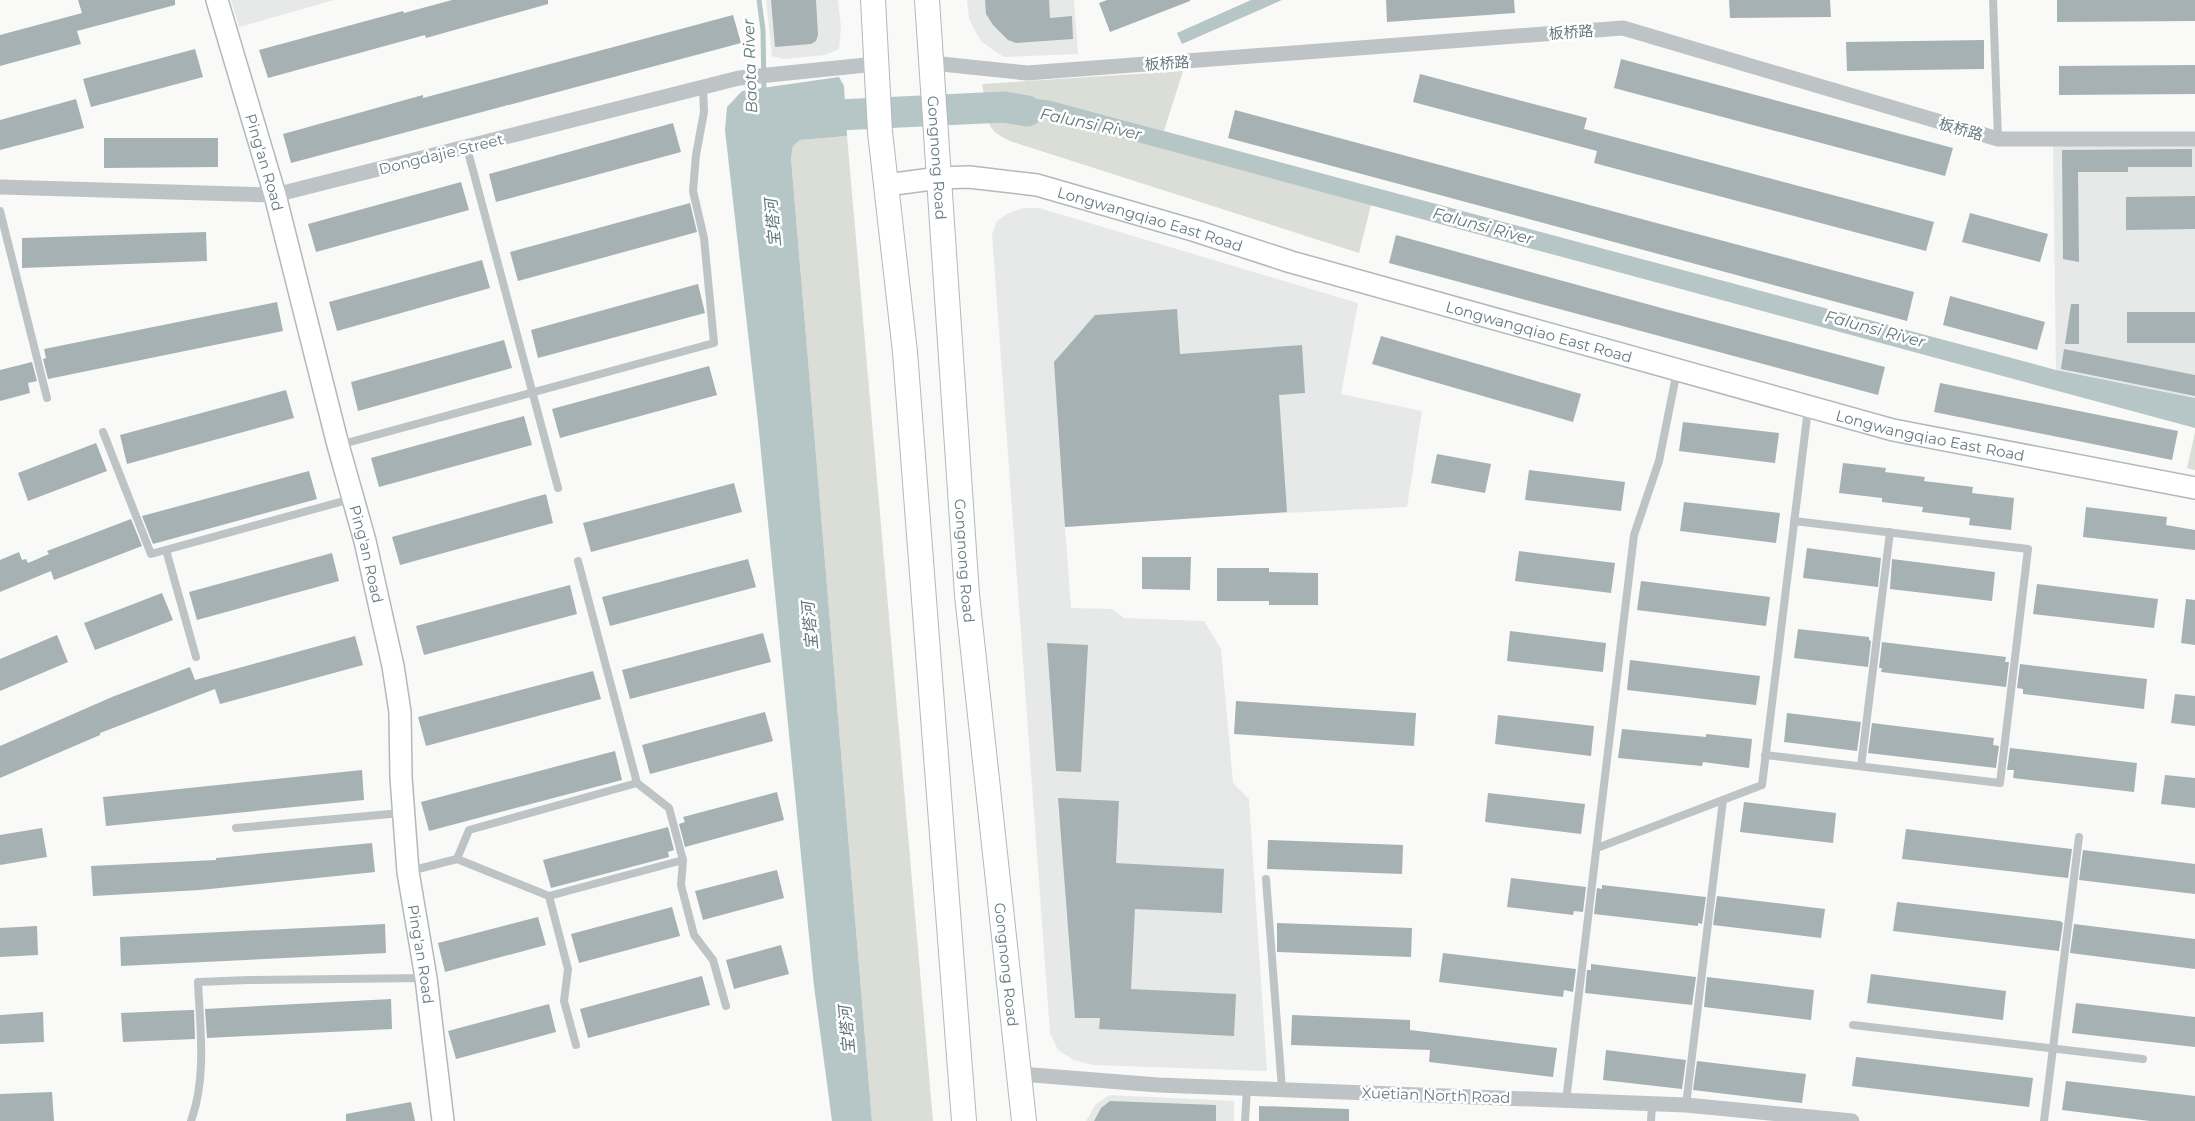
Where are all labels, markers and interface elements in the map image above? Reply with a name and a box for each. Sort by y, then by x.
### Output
water label: Baota River [739,18,761,114]
street label: 板桥路 [1548,21,1594,43]
street label: 板桥路 [1144,52,1190,74]
street label: Gongnong Road [924,95,951,220]
water label: Falunsi River [1039,104,1144,144]
street label: Ping'an Road [242,111,288,213]
street label: 板桥路 [1937,114,1985,144]
street label: Dongdajie Street [377,129,505,179]
street label: Longwangqiao East Road [1055,182,1245,255]
water label: 宝塔河 [761,195,785,248]
water label: Falunsi River [1431,203,1536,249]
street label: Longwangqiao East Road [1444,296,1634,366]
water label: Falunsi River [1823,306,1928,352]
street label: Longwangqiao East Road [1834,405,2026,465]
street label: Gongnong Road [951,498,979,624]
street label: Ping'an Road [346,503,388,605]
water label: 宝塔河 [798,598,822,651]
street label: Gongnong Road [991,902,1023,1027]
street label: Ping'an Road [404,903,438,1005]
water label: 宝塔河 [835,1002,859,1055]
street label: Xuetian North Road [1361,1083,1511,1107]

